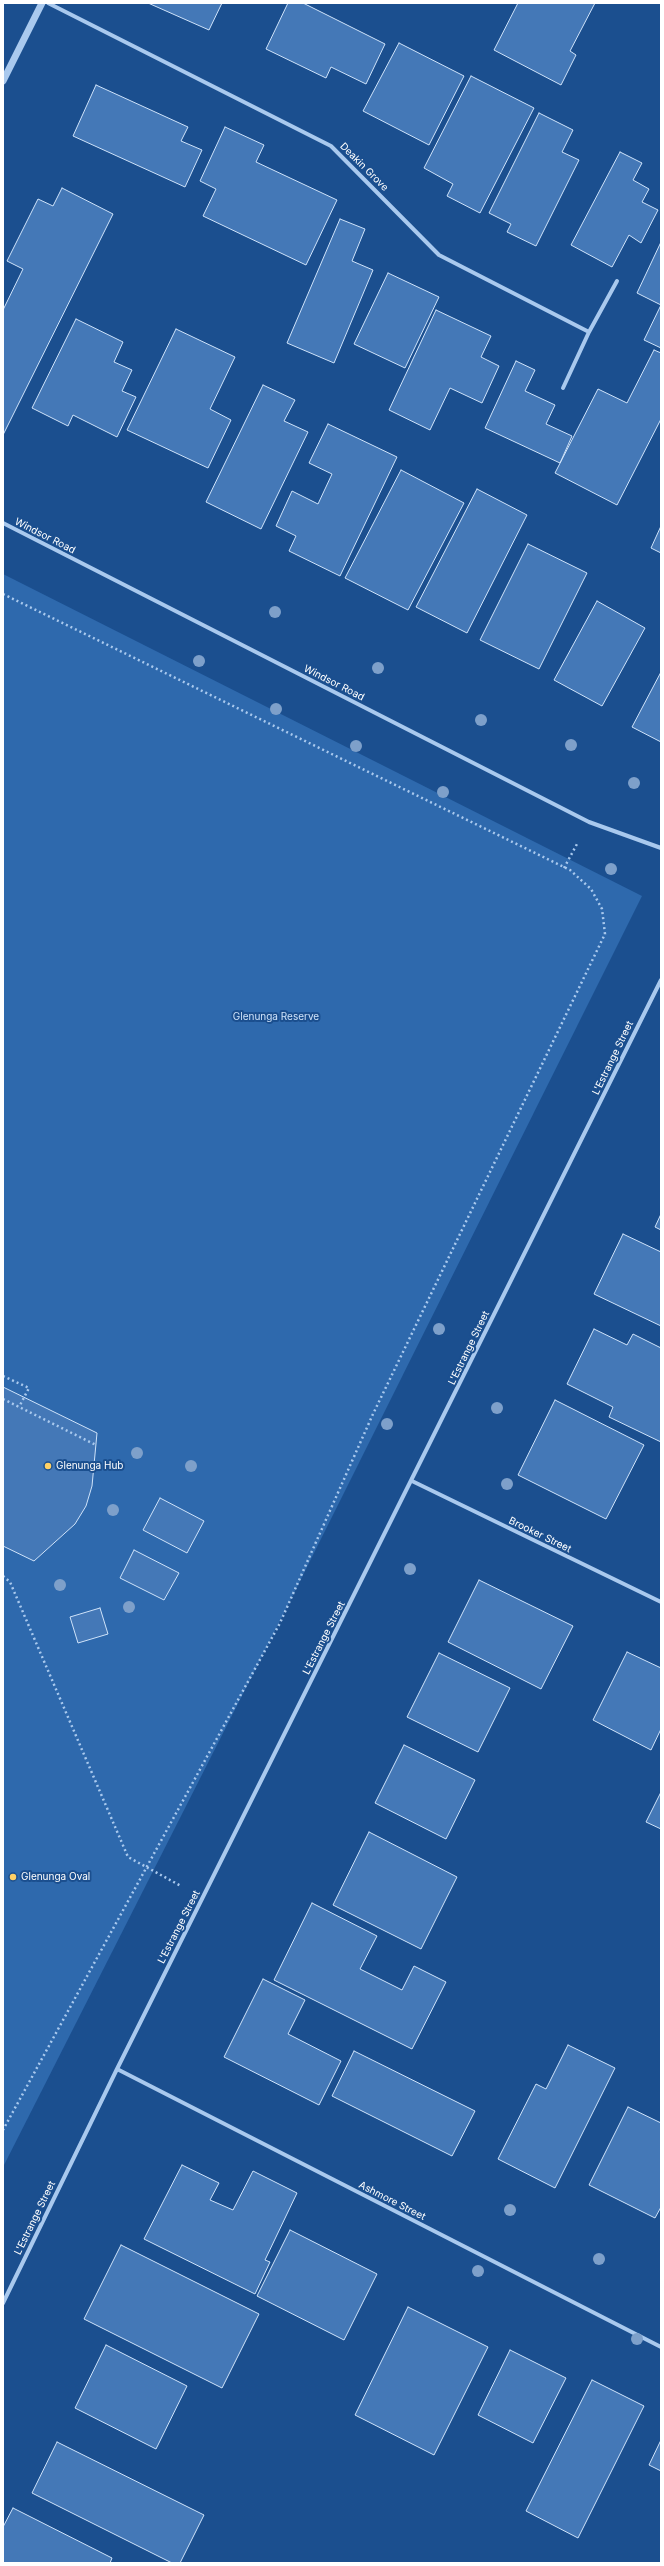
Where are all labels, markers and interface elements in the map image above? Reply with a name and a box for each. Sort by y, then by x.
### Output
street label: Deakin Grove [337,140,391,194]
street label: Windsor Road [13,516,77,556]
street label: Windsor Road [302,663,366,703]
park label: Glenunga Reserve [233,1011,319,1023]
street label: L'Estrange Street [590,1019,636,1097]
street label: L'Estrange Street [446,1309,492,1387]
place label: Glenunga Hub [56,1460,123,1472]
marker: Glenunga Hub [43,1461,53,1471]
street label: Brooker Street [507,1515,573,1555]
street label: L'Estrange Street [300,1599,348,1677]
place label: Glenunga Oval [21,1871,90,1883]
marker: Glenunga Oval [8,1872,18,1882]
street label: L'Estrange Street [155,1888,203,1966]
street label: L'Estrange Street [12,2179,58,2257]
street label: Ashmore Street [357,2179,427,2223]

